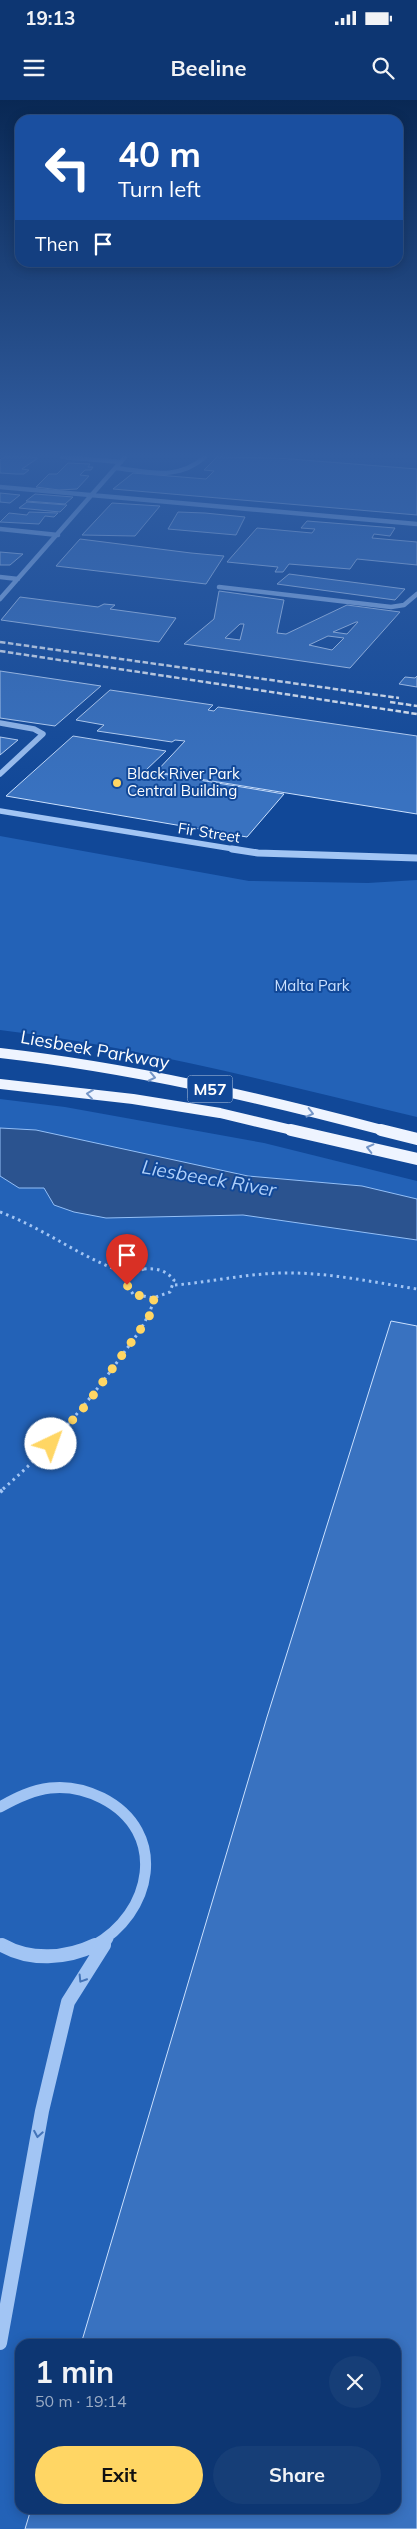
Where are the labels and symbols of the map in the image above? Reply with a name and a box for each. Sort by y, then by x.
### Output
place label: Black River Park Central Building [127,764,240,800]
marker: Black River Park Central Building [111,777,123,789]
street label: Fir Street [177,818,242,847]
park label: Malta Park [274,976,350,995]
street label: Liesbeek Parkway [19,1025,172,1074]
one-way arrow [147,1071,156,1082]
road number: M57 [188,1076,232,1102]
one-way arrow [86,1089,94,1100]
one-way arrow [306,1107,315,1118]
one-way arrow [366,1143,374,1153]
water label: Liesbeeck River [140,1154,279,1202]
pin [106,1234,148,1285]
position arrow [24,1417,76,1469]
one-way arrow [79,1974,89,1983]
one-way arrow [34,2130,44,2139]

